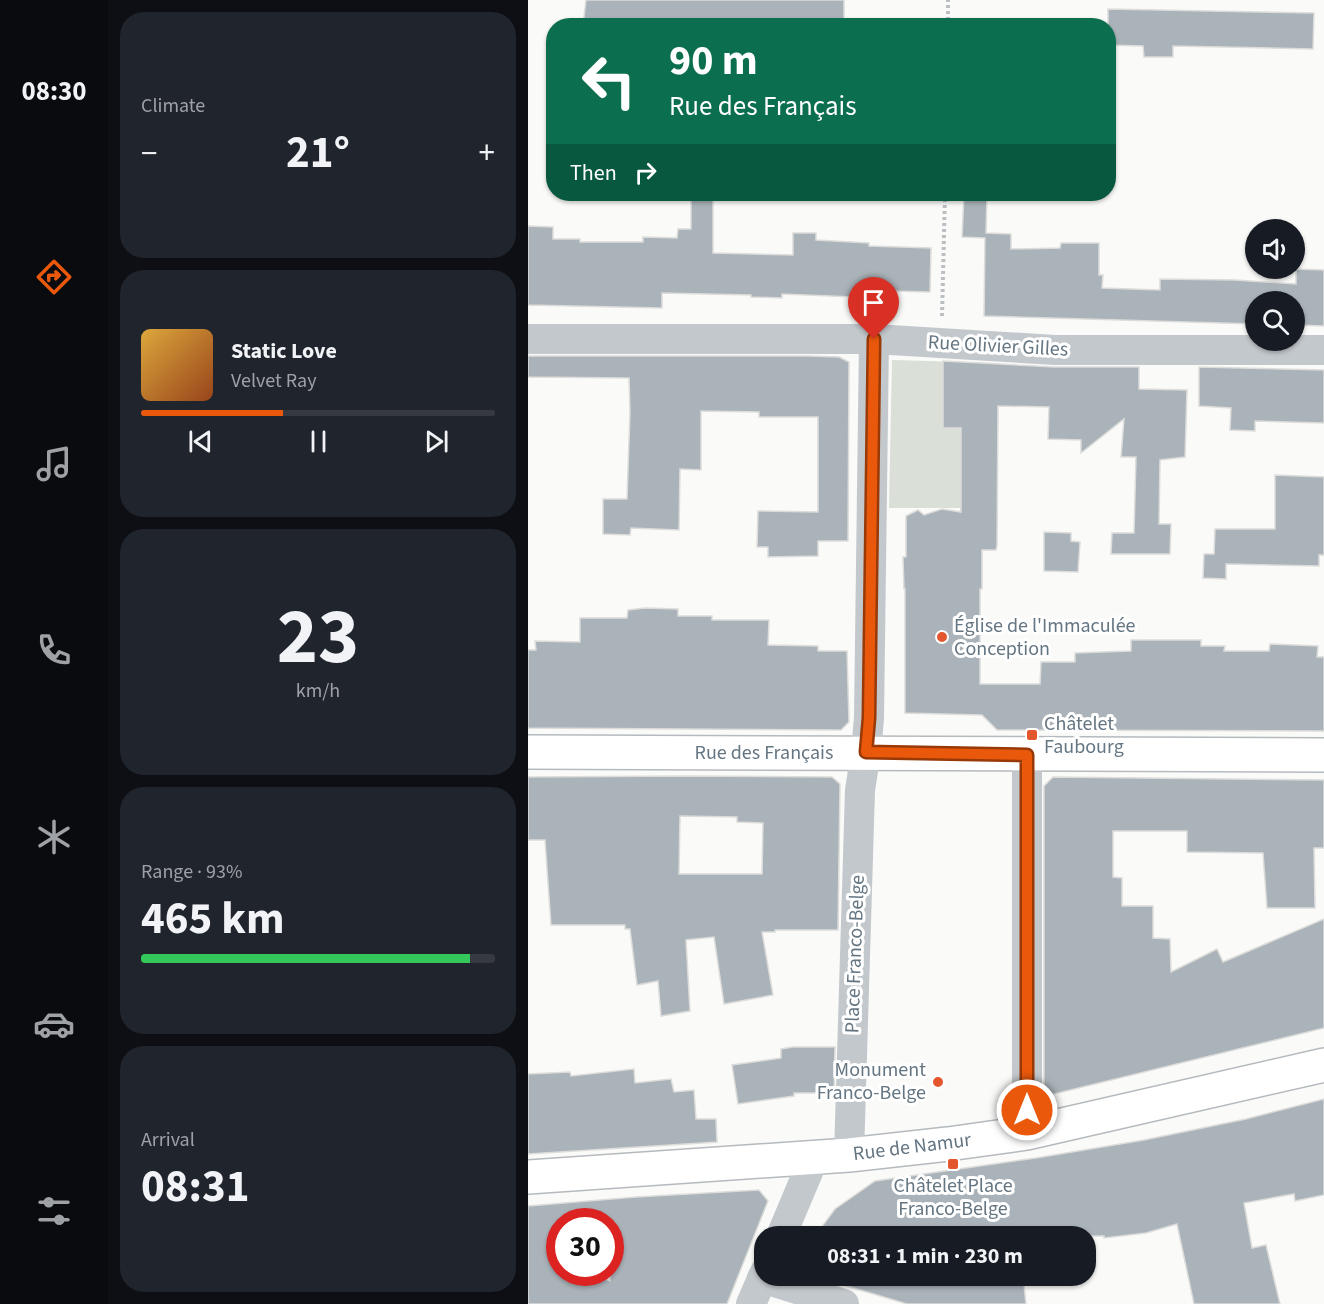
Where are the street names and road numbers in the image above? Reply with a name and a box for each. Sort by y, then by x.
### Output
street label: Rue Olivier Gilles [927,328,1069,364]
street label: Rue des Français [695,739,833,767]
street label: Place Franco-Belge [838,874,872,1034]
street label: Rue de Namur [851,1126,973,1168]

